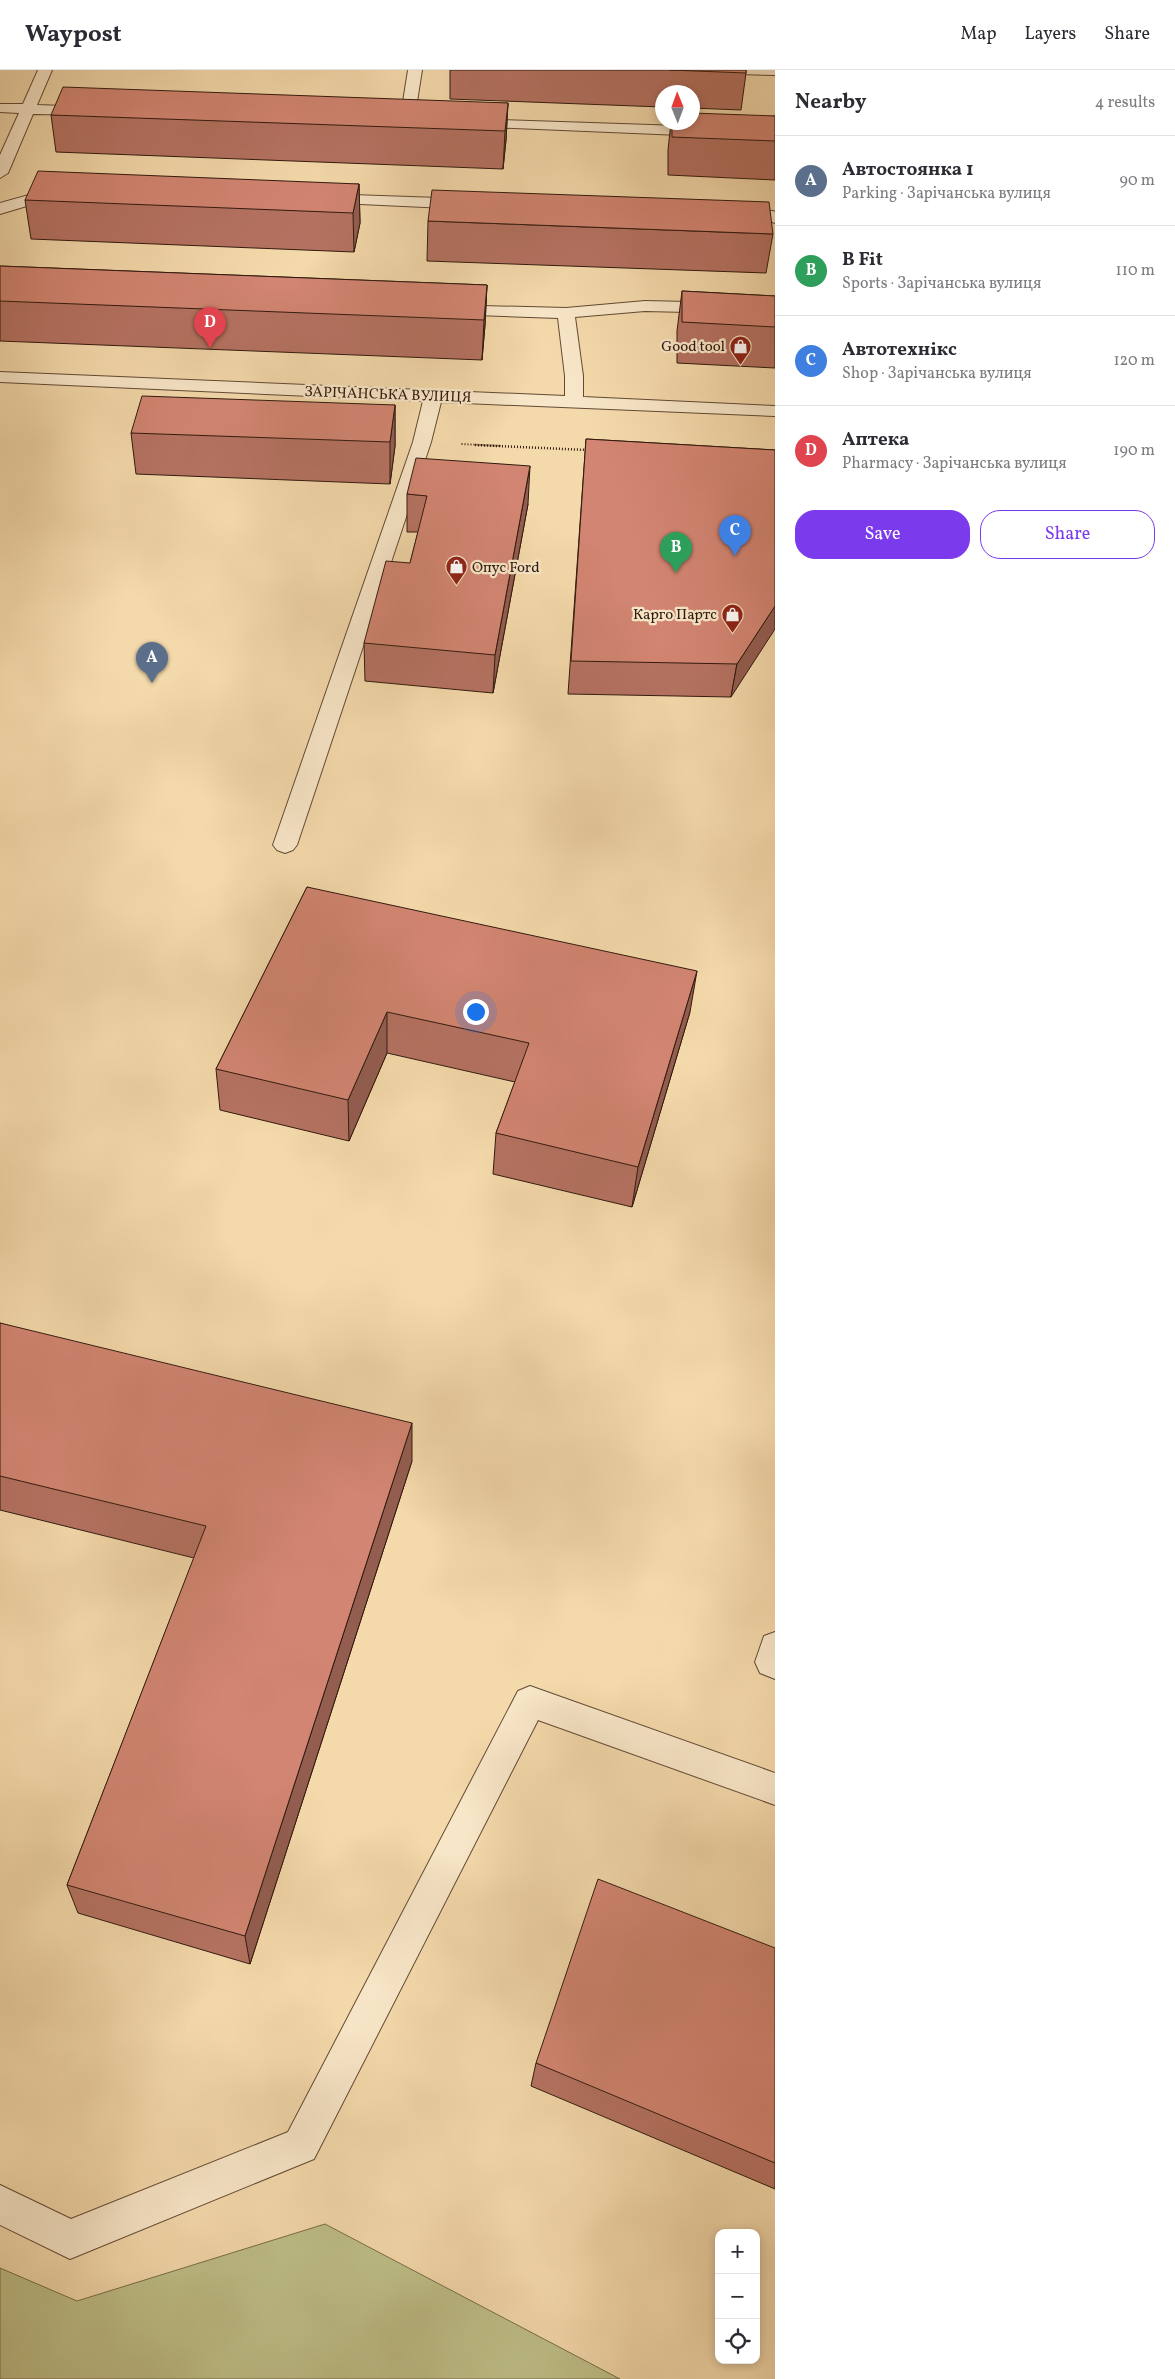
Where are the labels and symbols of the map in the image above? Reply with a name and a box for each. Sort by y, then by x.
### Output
north arrow [655,85,700,130]
pin: D [194,307,226,348]
shop icon: Good tool [729,334,753,365]
place label: Good tool [661,337,725,358]
street label: ЗАРІЧАНСЬКА ВУЛИЦЯ [304,382,472,409]
pin: C [719,515,751,556]
pin: B [660,532,692,573]
shop icon: Опус Ford [444,555,468,586]
place label: Опус Ford [472,558,540,579]
shop icon: Карго Партс [721,602,745,633]
place label: Карго Партс [633,605,717,626]
pin: A [136,642,168,683]
your location [463,999,489,1025]

